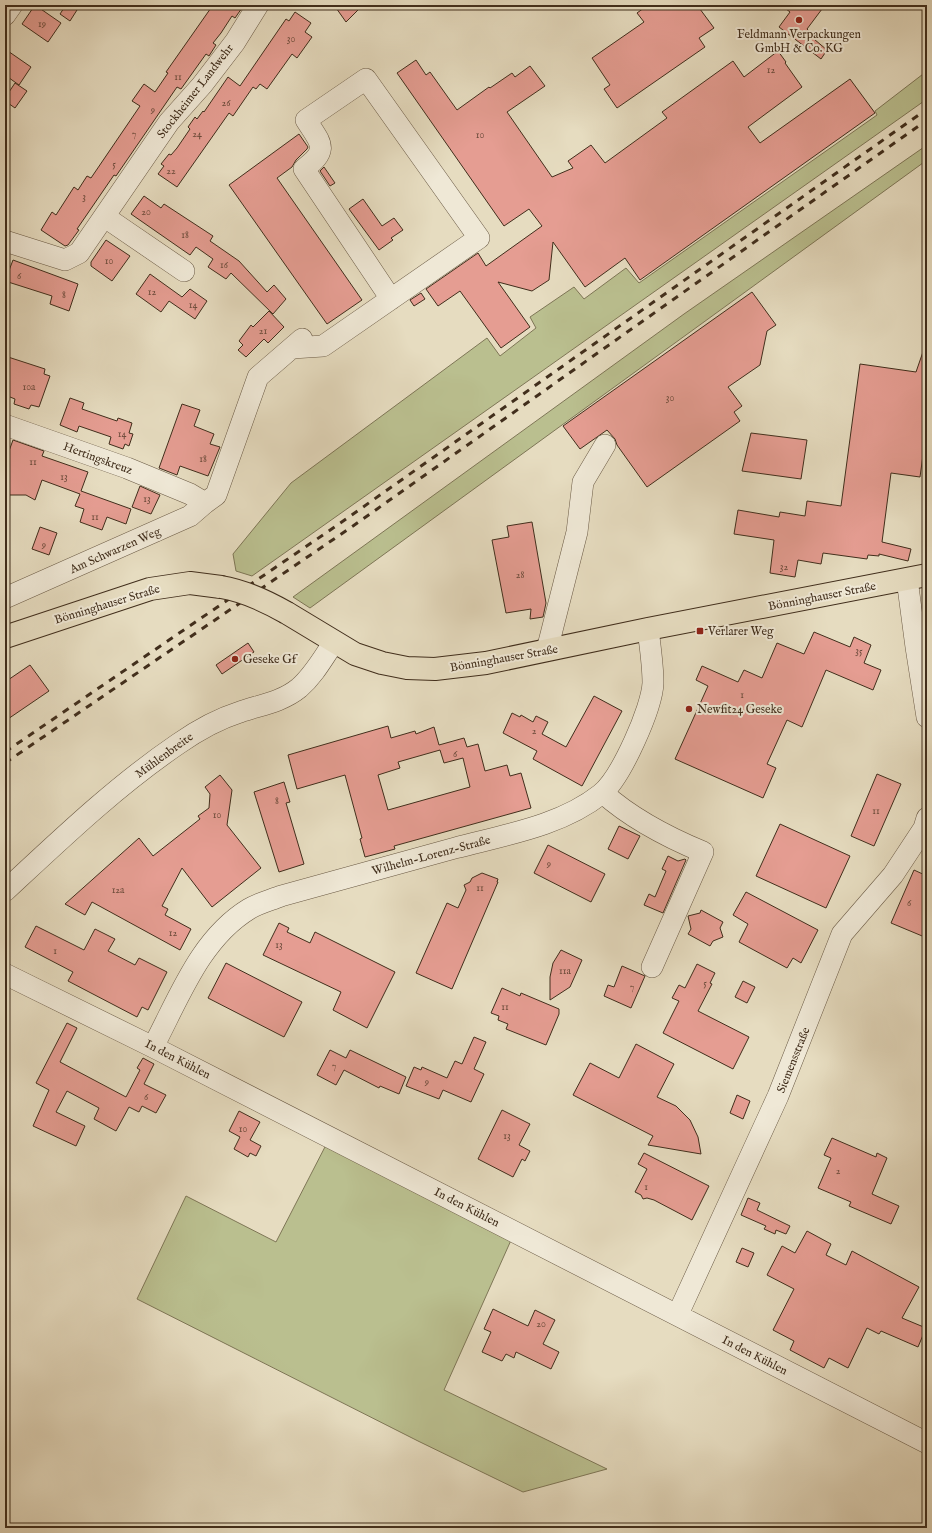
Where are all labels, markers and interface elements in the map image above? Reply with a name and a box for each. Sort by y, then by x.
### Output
marker: Feldmann Verpackungen GmbH & Co. KG [794,15,804,25]
house number: 19 [38,18,46,31]
place label: Feldmann Verpackungen GmbH & Co. KG [737,27,862,56]
house number: 30 [287,33,295,46]
street label: Stockheimer Landwehr [154,41,237,141]
house number: 12 [767,64,776,77]
house number: 11 [174,71,182,84]
house number: 26 [222,97,231,110]
house number: 9 [150,104,155,117]
house number: 7 [132,128,137,141]
house number: 24 [192,128,202,141]
house number: 10 [476,129,484,142]
house number: 5 [112,158,116,171]
house number: 22 [166,165,176,178]
house number: 3 [82,191,86,204]
house number: 20 [141,206,151,219]
house number: 18 [181,229,189,242]
house number: 10 [105,255,113,268]
house number: 16 [220,259,229,272]
house number: 6 [17,270,22,283]
house number: 12 [148,286,157,299]
house number: 8 [62,289,66,302]
house number: 14 [189,299,197,312]
house number: 21 [259,325,267,338]
house number: 10a [23,381,36,394]
house number: 30 [666,392,674,405]
house number: 14 [118,428,126,441]
street label: Hertingskreuz [61,439,135,478]
house number: 18 [199,453,207,466]
house number: 11 [29,456,37,469]
house number: 13 [60,471,68,484]
house number: 13 [143,493,151,506]
house number: 11 [91,511,99,524]
street label: Am Schwarzen Weg [67,523,163,578]
house number: 9 [41,539,46,552]
house number: 32 [780,561,789,574]
house number: 28 [516,569,524,582]
street label: Bönninghauser Straße [767,579,878,614]
street label: Bönninghauser Straße [53,581,162,628]
place label: Verlarer Weg [707,624,774,639]
marker: Verlarer Weg [695,626,705,636]
street label: Bönninghauser Straße [449,642,560,675]
house number: 35 [855,645,863,658]
place label: Geseke Gf [243,652,299,667]
marker: Geseke Gf [230,654,240,664]
house number: 1 [740,689,744,702]
place label: Newfit24 Geseke [697,702,783,717]
marker: Newfit24 Geseke [684,704,694,714]
house number: 2 [532,725,537,738]
street label: Mühlenbreite [132,729,197,781]
house number: 6 [453,748,458,761]
house number: 8 [275,795,279,808]
house number: 11 [872,805,880,818]
house number: 10 [213,809,221,822]
street label: Wilhelm-Lorenz-Straße [370,832,492,879]
house number: 9 [546,858,551,871]
house number: 11 [476,882,484,895]
house number: 12a [112,884,125,897]
house number: 6 [907,897,912,910]
house number: 12 [169,927,178,940]
house number: 13 [275,939,283,952]
house number: 1 [53,945,57,958]
house number: 11a [559,965,572,978]
house number: 5 [703,977,707,990]
house number: 7 [630,981,635,994]
house number: 11 [501,1001,509,1014]
street label: Siemensstraße [773,1025,814,1095]
street label: In den Kühlen [143,1037,214,1083]
house number: 7 [332,1060,337,1073]
house number: 9 [424,1076,429,1089]
house number: 6 [144,1091,149,1104]
house number: 10 [239,1123,247,1136]
house number: 13 [503,1130,511,1143]
house number: 2 [836,1165,841,1178]
house number: 1 [644,1181,648,1194]
street label: In den Kühlen [432,1185,503,1231]
house number: 20 [536,1318,546,1331]
street label: In den Kühlen [720,1333,791,1379]

